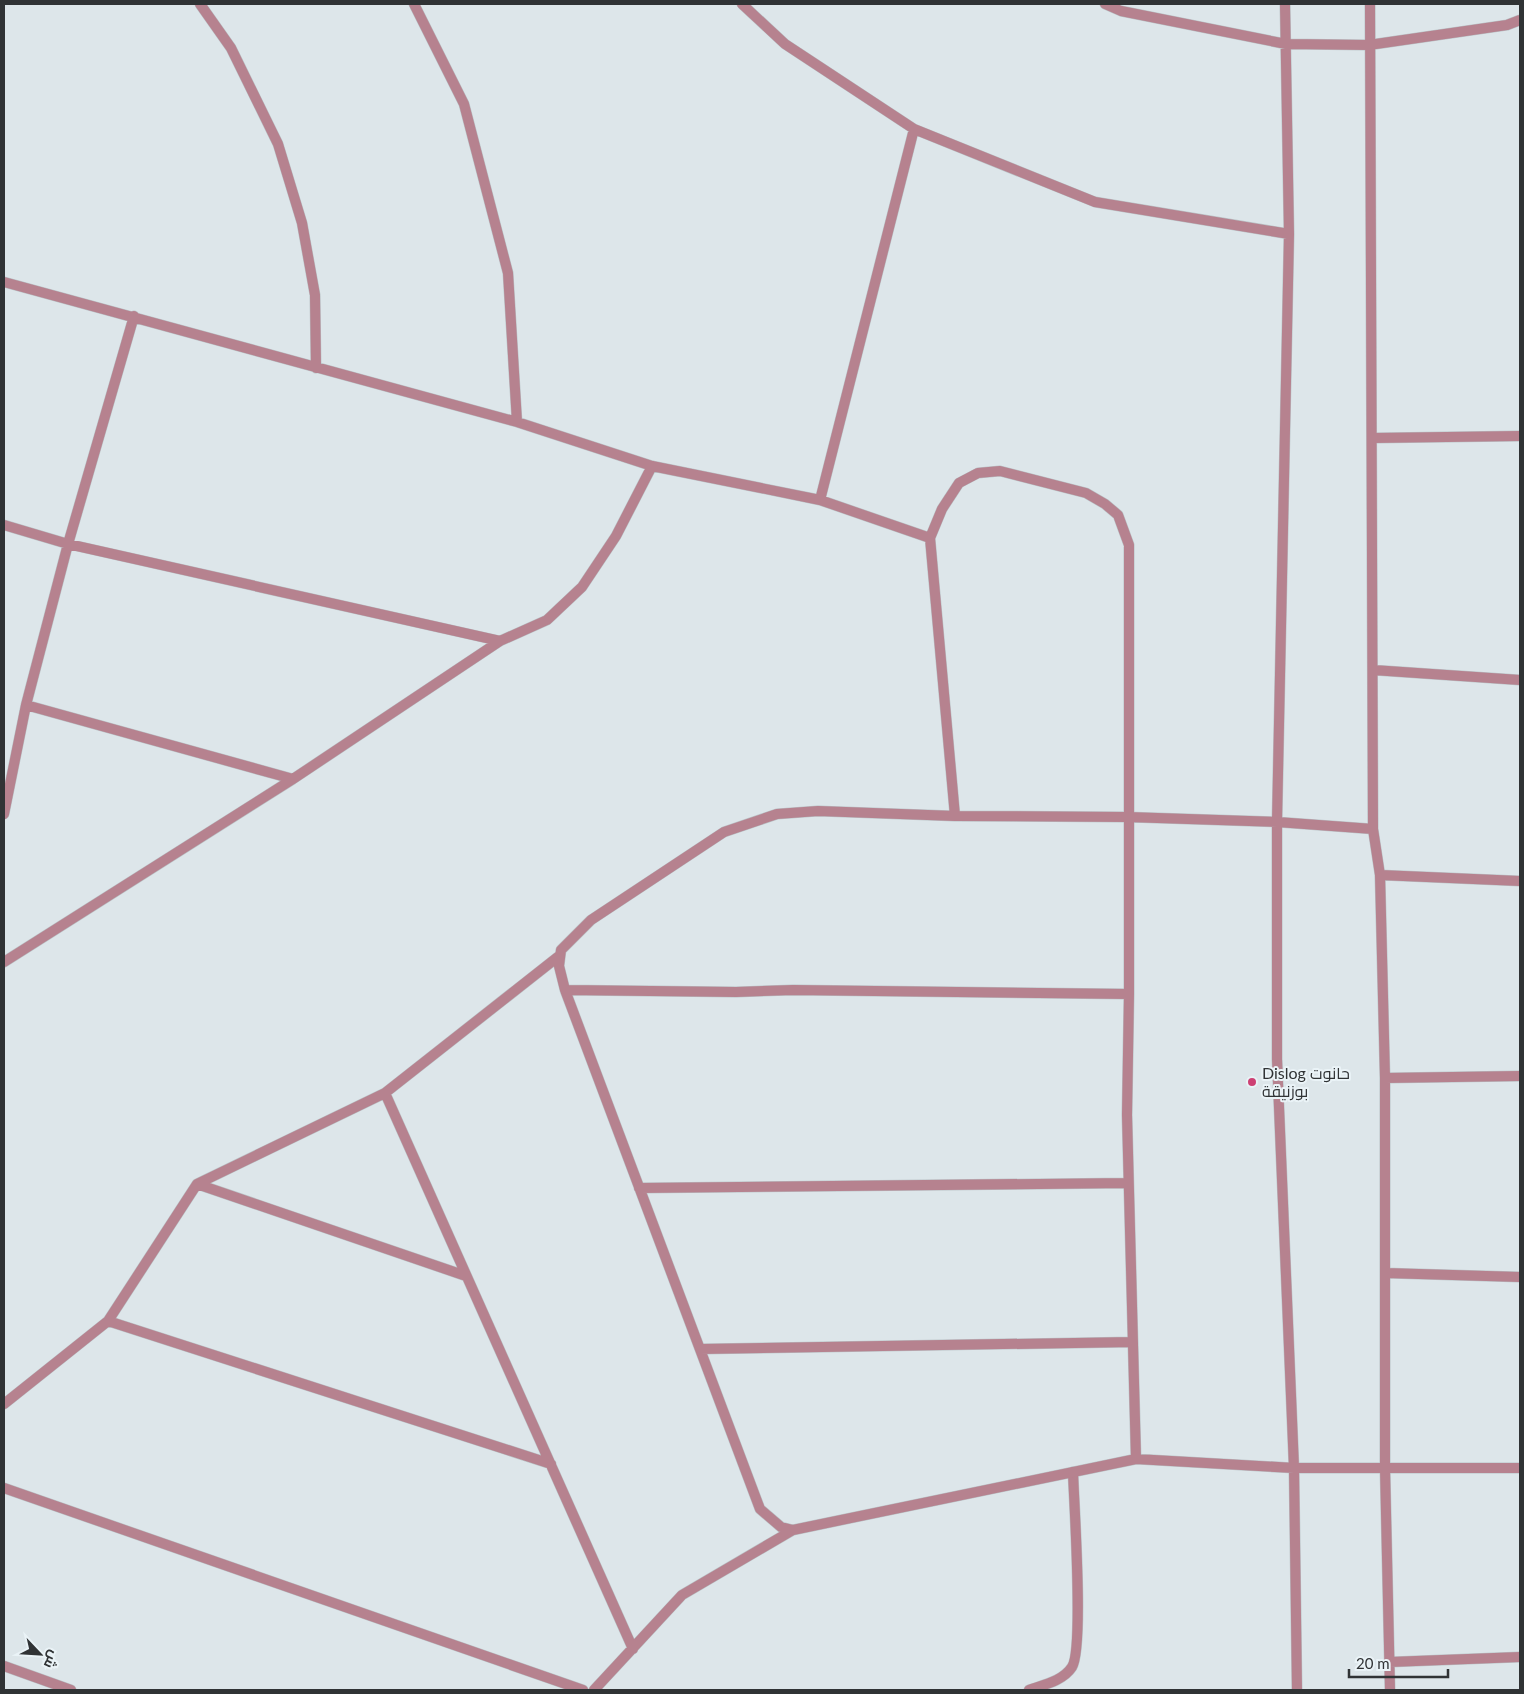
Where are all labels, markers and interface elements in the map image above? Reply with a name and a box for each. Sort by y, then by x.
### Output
place label: Dislog حانوت بوزنيقة [1262,1063,1350,1101]
marker: Dislog حانوت بوزنيقة [1246,1076,1258,1088]
north arrow [15,1629,65,1679]
scale bar [1349,1646,1448,1678]
text: ش [40,1648,64,1671]
text: 20 m [1356,1654,1390,1672]

